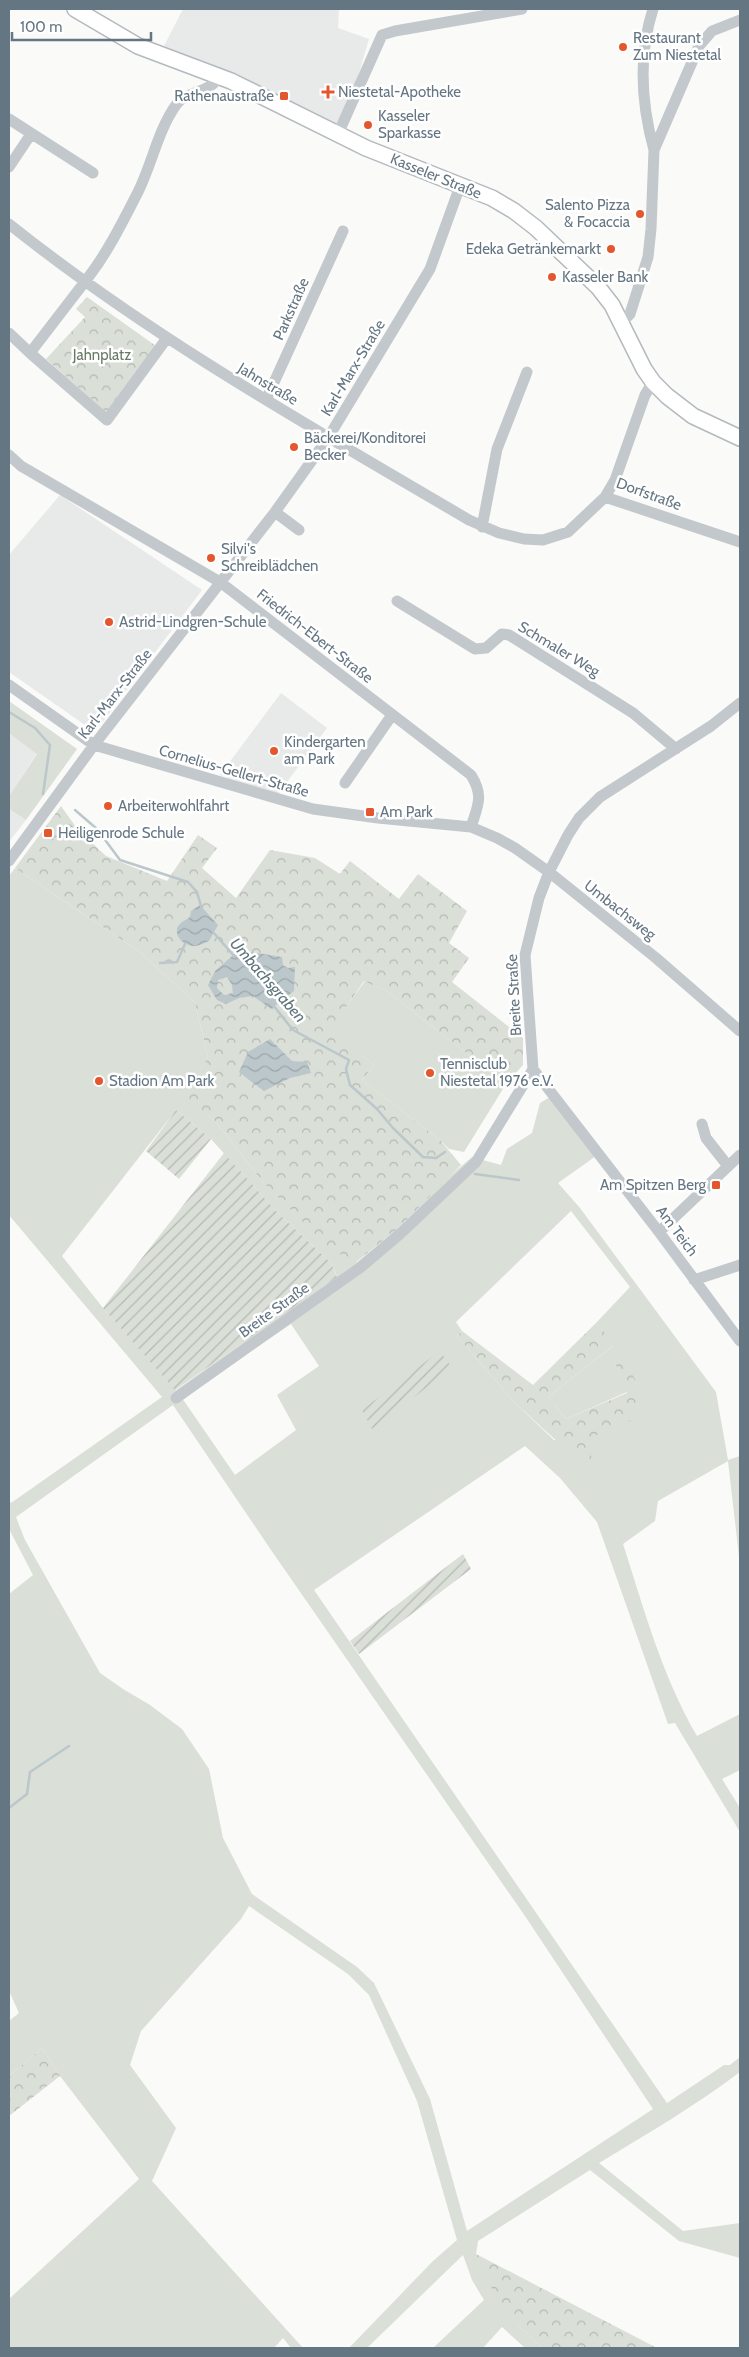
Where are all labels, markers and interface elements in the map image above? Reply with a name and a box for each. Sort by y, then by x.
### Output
scale bar [12,10,151,42]
text: 100 m [20,18,62,36]
place label: Restaurant Zum Niestetal [633,29,722,64]
marker: Restaurant Zum Niestetal [617,41,629,53]
place label: Niestetal-Apotheke [338,83,461,101]
marker: Niestetal-Apotheke [322,86,334,98]
place label: Rathenaustraße [174,87,274,105]
marker: Rathenaustraße [278,90,290,102]
place label: Kasseler Sparkasse [378,107,441,142]
marker: Kasseler Sparkasse [362,119,374,131]
street label: Kasseler Straße [388,150,485,203]
place label: Salento Pizza & Focaccia [545,196,631,231]
marker: Salento Pizza & Focaccia [634,208,646,220]
place label: Edeka Getränkemarkt [466,240,601,258]
marker: Edeka Getränkemarkt [605,243,617,255]
place label: Kasseler Bank [562,268,649,286]
marker: Kasseler Bank [546,271,558,283]
street label: Parkstraße [269,275,313,343]
street label: Karl-Marx-Straße [317,316,389,419]
park label: Jahnplatz [72,346,131,364]
street label: Jahnstraße [234,359,302,409]
place label: Bäckerei/Konditorei Becker [304,429,426,464]
marker: Bäckerei/Konditorei Becker [288,441,300,453]
street label: Dorfstraße [614,474,684,514]
place label: Silvi's Schreiblädchen [221,540,319,575]
marker: Silvi's Schreiblädchen [205,552,217,564]
street label: Friedrich-Ebert-Straße [253,585,377,687]
place label: Astrid-Lindgren-Schule [119,613,267,631]
marker: Astrid-Lindgren-Schule [103,616,115,628]
street label: Schmaler Weg [515,618,604,681]
street label: Karl-Marx-Straße [74,645,156,743]
place label: Kindergarten am Park [284,733,366,768]
street label: Cornelius-Gellert-Straße [157,741,311,801]
marker: Kindergarten am Park [268,745,280,757]
place label: Arbeiterwohlfahrt [118,797,229,815]
marker: Arbeiterwohlfahrt [102,800,114,812]
place label: Am Park [380,803,433,821]
marker: Am Park [364,806,376,818]
place label: Heiligenrode Schule [58,824,185,842]
marker: Heiligenrode Schule [42,827,54,839]
street label: Umbachsweg [580,876,660,944]
water label: Umbachsgraben [226,934,310,1026]
street label: Breite Straße [503,953,525,1036]
place label: Tennisclub Niestetal 1976 e.V. [440,1055,554,1090]
marker: Tennisclub Niestetal 1976 e.V. [424,1067,436,1079]
place label: Stadion Am Park [109,1072,214,1090]
marker: Stadion Am Park [93,1075,105,1087]
place label: Am Spitzen Berg [600,1176,707,1194]
marker: Am Spitzen Berg [710,1179,722,1191]
street label: Am Teich [652,1202,702,1260]
street label: Breite Straße [236,1278,313,1341]

